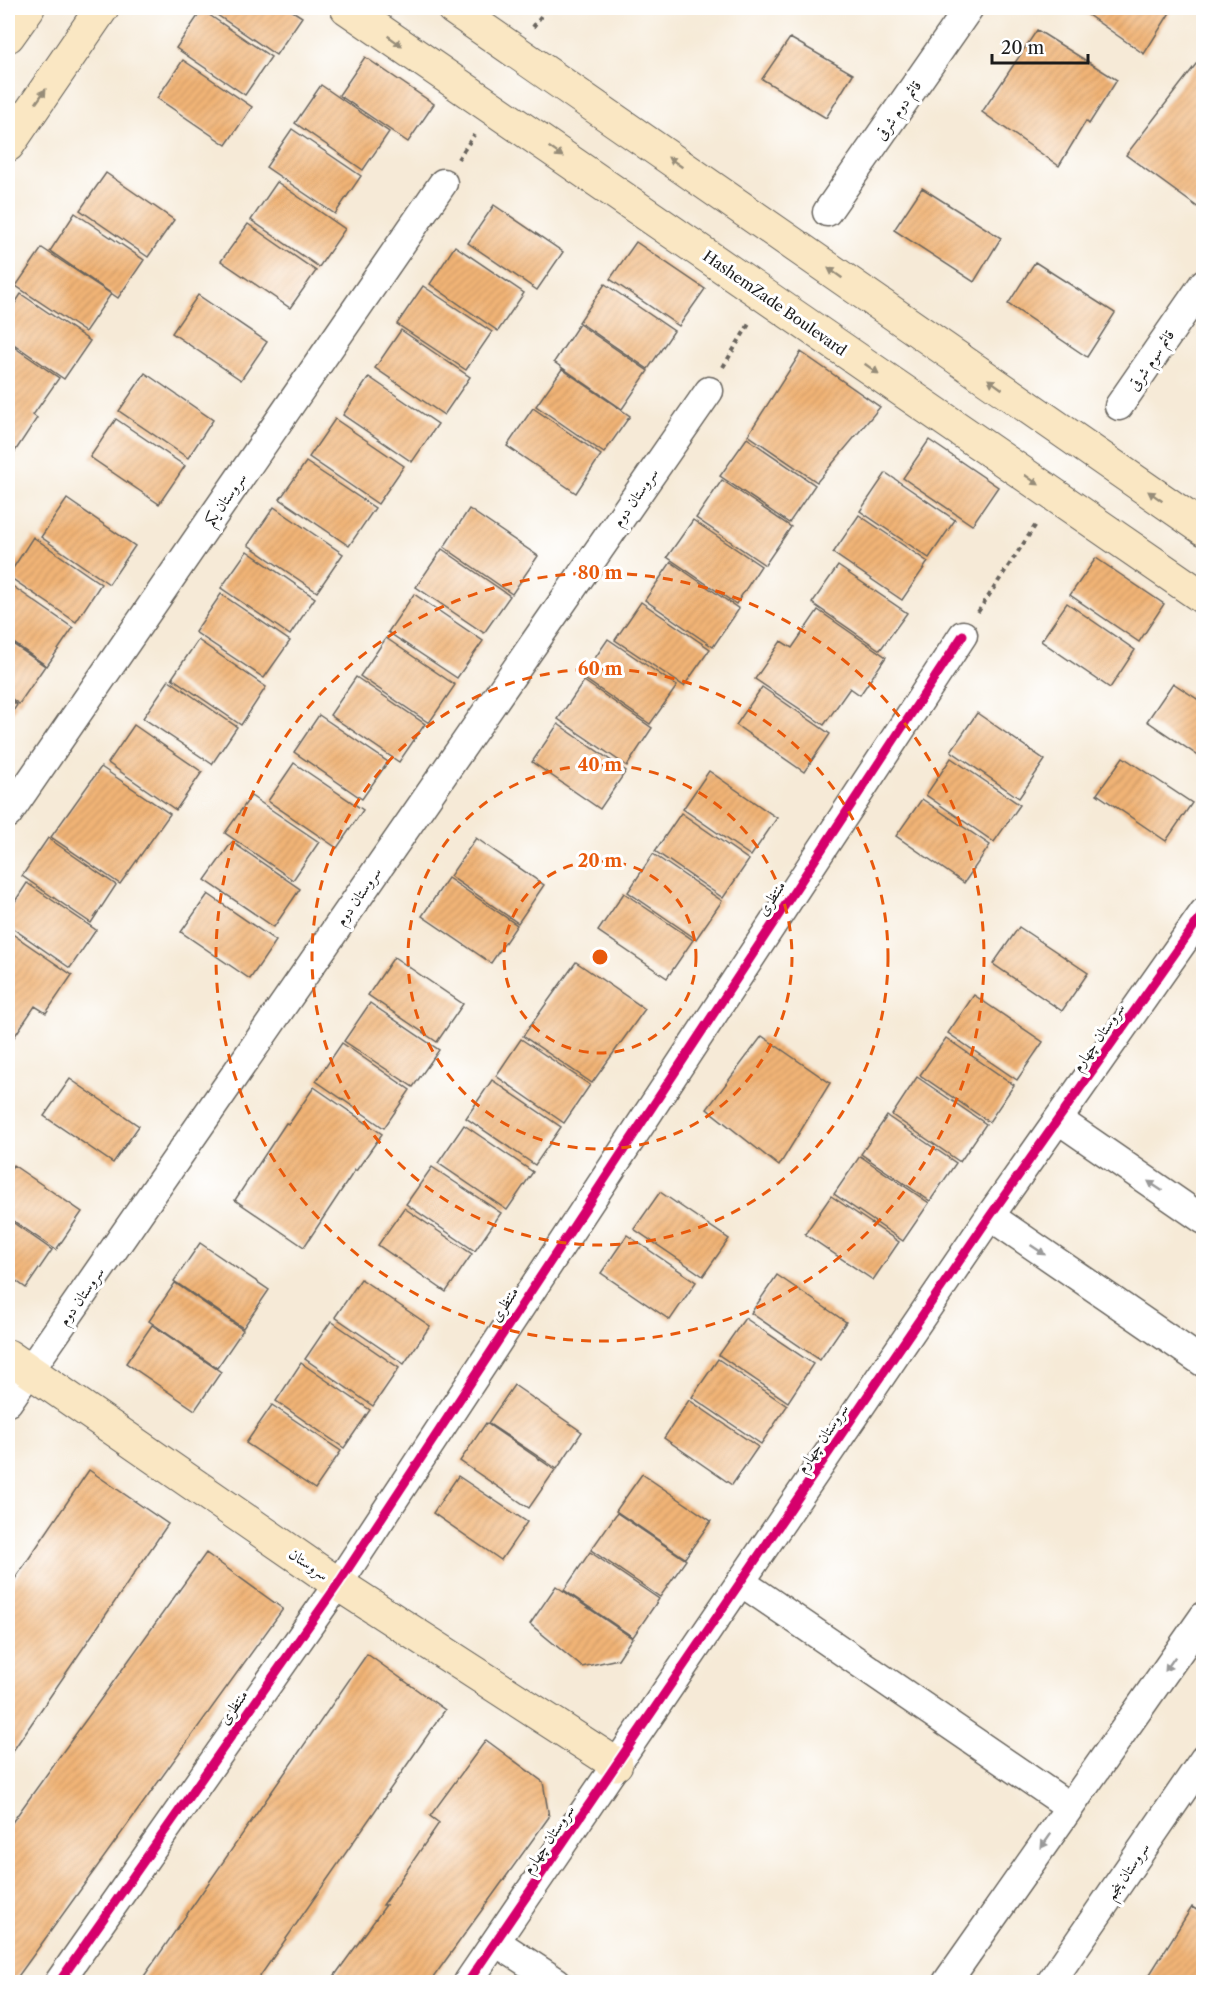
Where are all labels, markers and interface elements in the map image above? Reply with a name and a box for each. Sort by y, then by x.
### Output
scale bar [992,27,1088,65]
one-way arrow [387,35,403,47]
text: 20 m [1001,37,1045,59]
street label: قائم دوم شرقی [871,77,929,146]
one-way arrow [35,89,47,105]
one-way arrow [547,146,564,157]
one-way arrow [667,157,683,168]
street label: HashemZade Boulevard [700,246,850,360]
one-way arrow [828,267,844,279]
street label: قائم سوم شرقی [1124,326,1182,396]
one-way arrow [864,363,880,374]
one-way arrow [988,378,1004,390]
street label: سروستان دوم [608,464,665,532]
street label: سروستان یکم [200,469,254,532]
one-way arrow [1024,474,1040,486]
one-way arrow [1148,490,1164,502]
text: 80 m [577,562,623,584]
text: 60 m [578,658,622,680]
text: 40 m [578,754,622,776]
text: 20 m [578,850,622,872]
street label: سروستان دوم [331,863,388,931]
street label: منتظری [753,877,790,920]
centre of rings [590,947,610,967]
street label: سروستان چهارم [1067,999,1132,1077]
one-way arrow [1148,1180,1164,1192]
one-way arrow [1030,1244,1046,1256]
street label: سروستان دوم [54,1263,111,1331]
street label: منتظری [486,1283,523,1326]
street label: سروستان چهارم [792,1400,855,1479]
street label: سروستان [285,1544,332,1585]
one-way arrow [1164,1656,1176,1672]
street label: منتظری [214,1686,253,1729]
street label: سروستان چهارم [518,1801,581,1880]
one-way arrow [1040,1833,1052,1849]
street label: سروستان پنجم [1101,1838,1157,1906]

